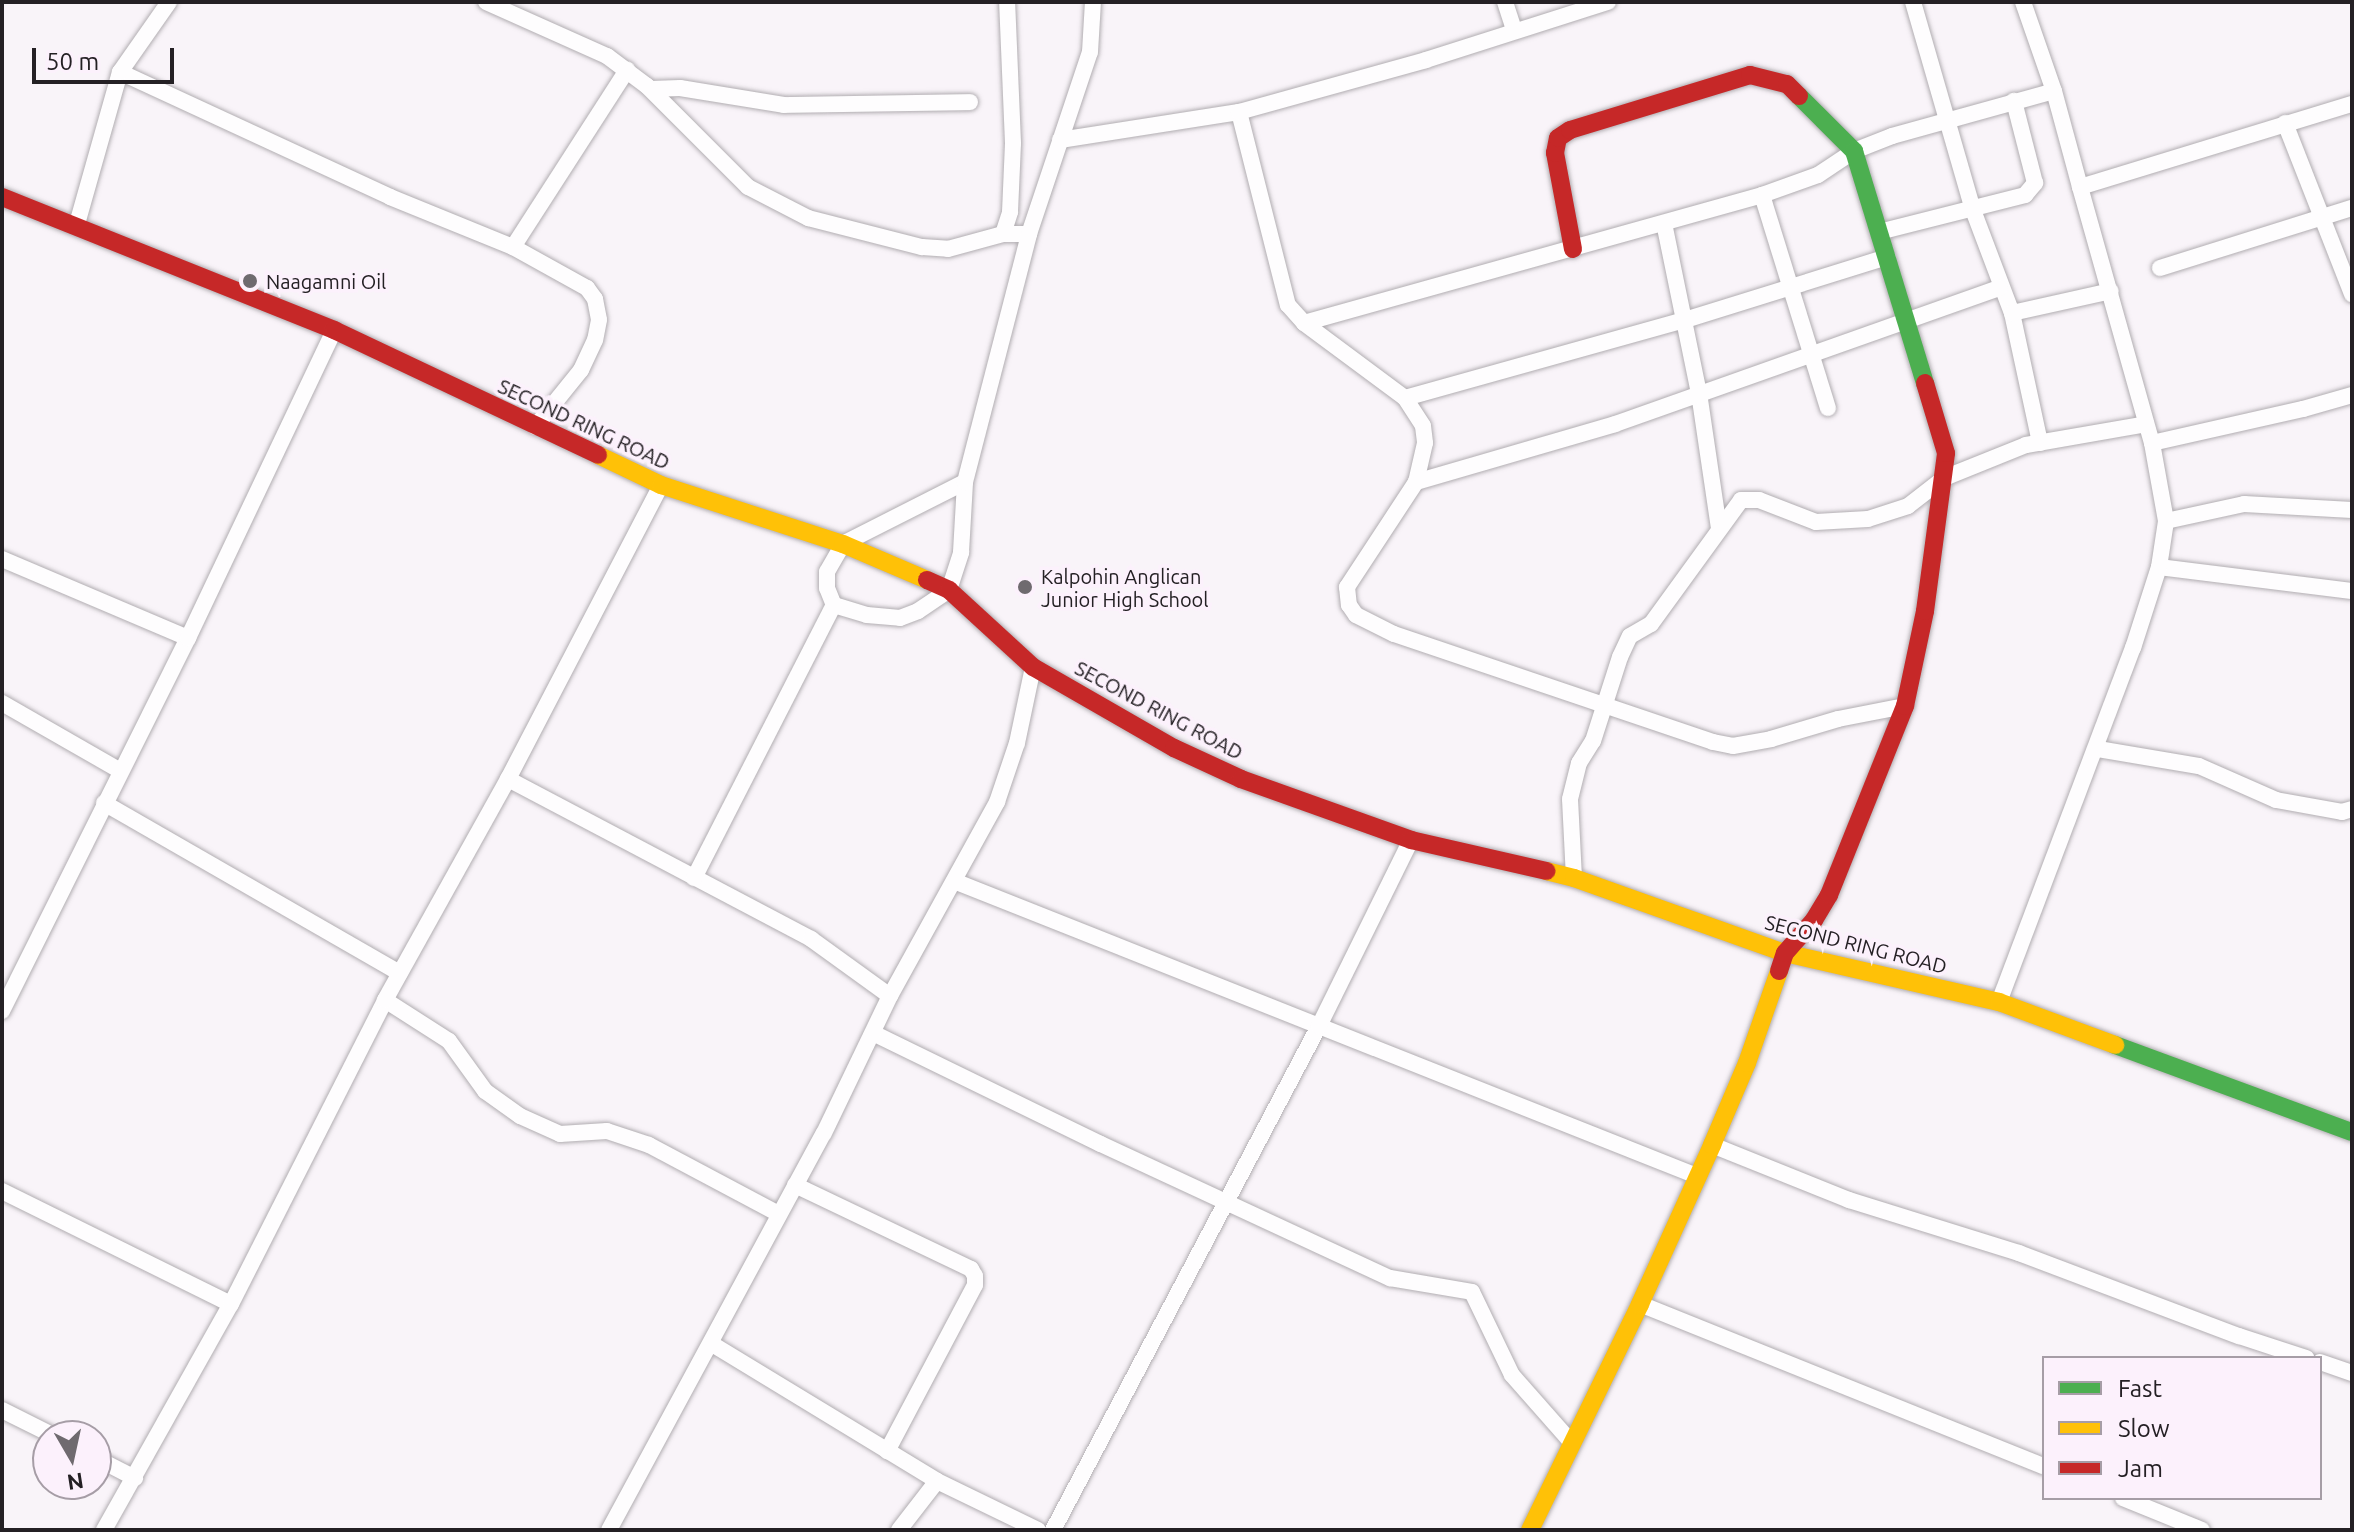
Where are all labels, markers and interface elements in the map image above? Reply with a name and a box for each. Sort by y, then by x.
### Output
scale bar [36,32,178,82]
text: 50 m [46,48,99,75]
place label: Naagamni Oil [266,269,386,293]
marker: Naagamni Oil [241,272,259,290]
street label: SECOND RING ROAD [494,374,674,474]
place label: Kalpohin Anglican Junior High School [1041,564,1209,611]
marker: Kalpohin Anglican Junior High School [1016,578,1034,596]
street label: SECOND RING ROAD [1071,656,1247,764]
street label: SECOND RING ROAD [1763,910,1949,978]
legend [2042,1356,2322,1500]
text: Fast [2118,1375,2162,1402]
text: Slow [2118,1415,2170,1442]
north arrow [32,1420,112,1500]
text: Jam [2118,1455,2163,1482]
text: N [65,1469,86,1496]

